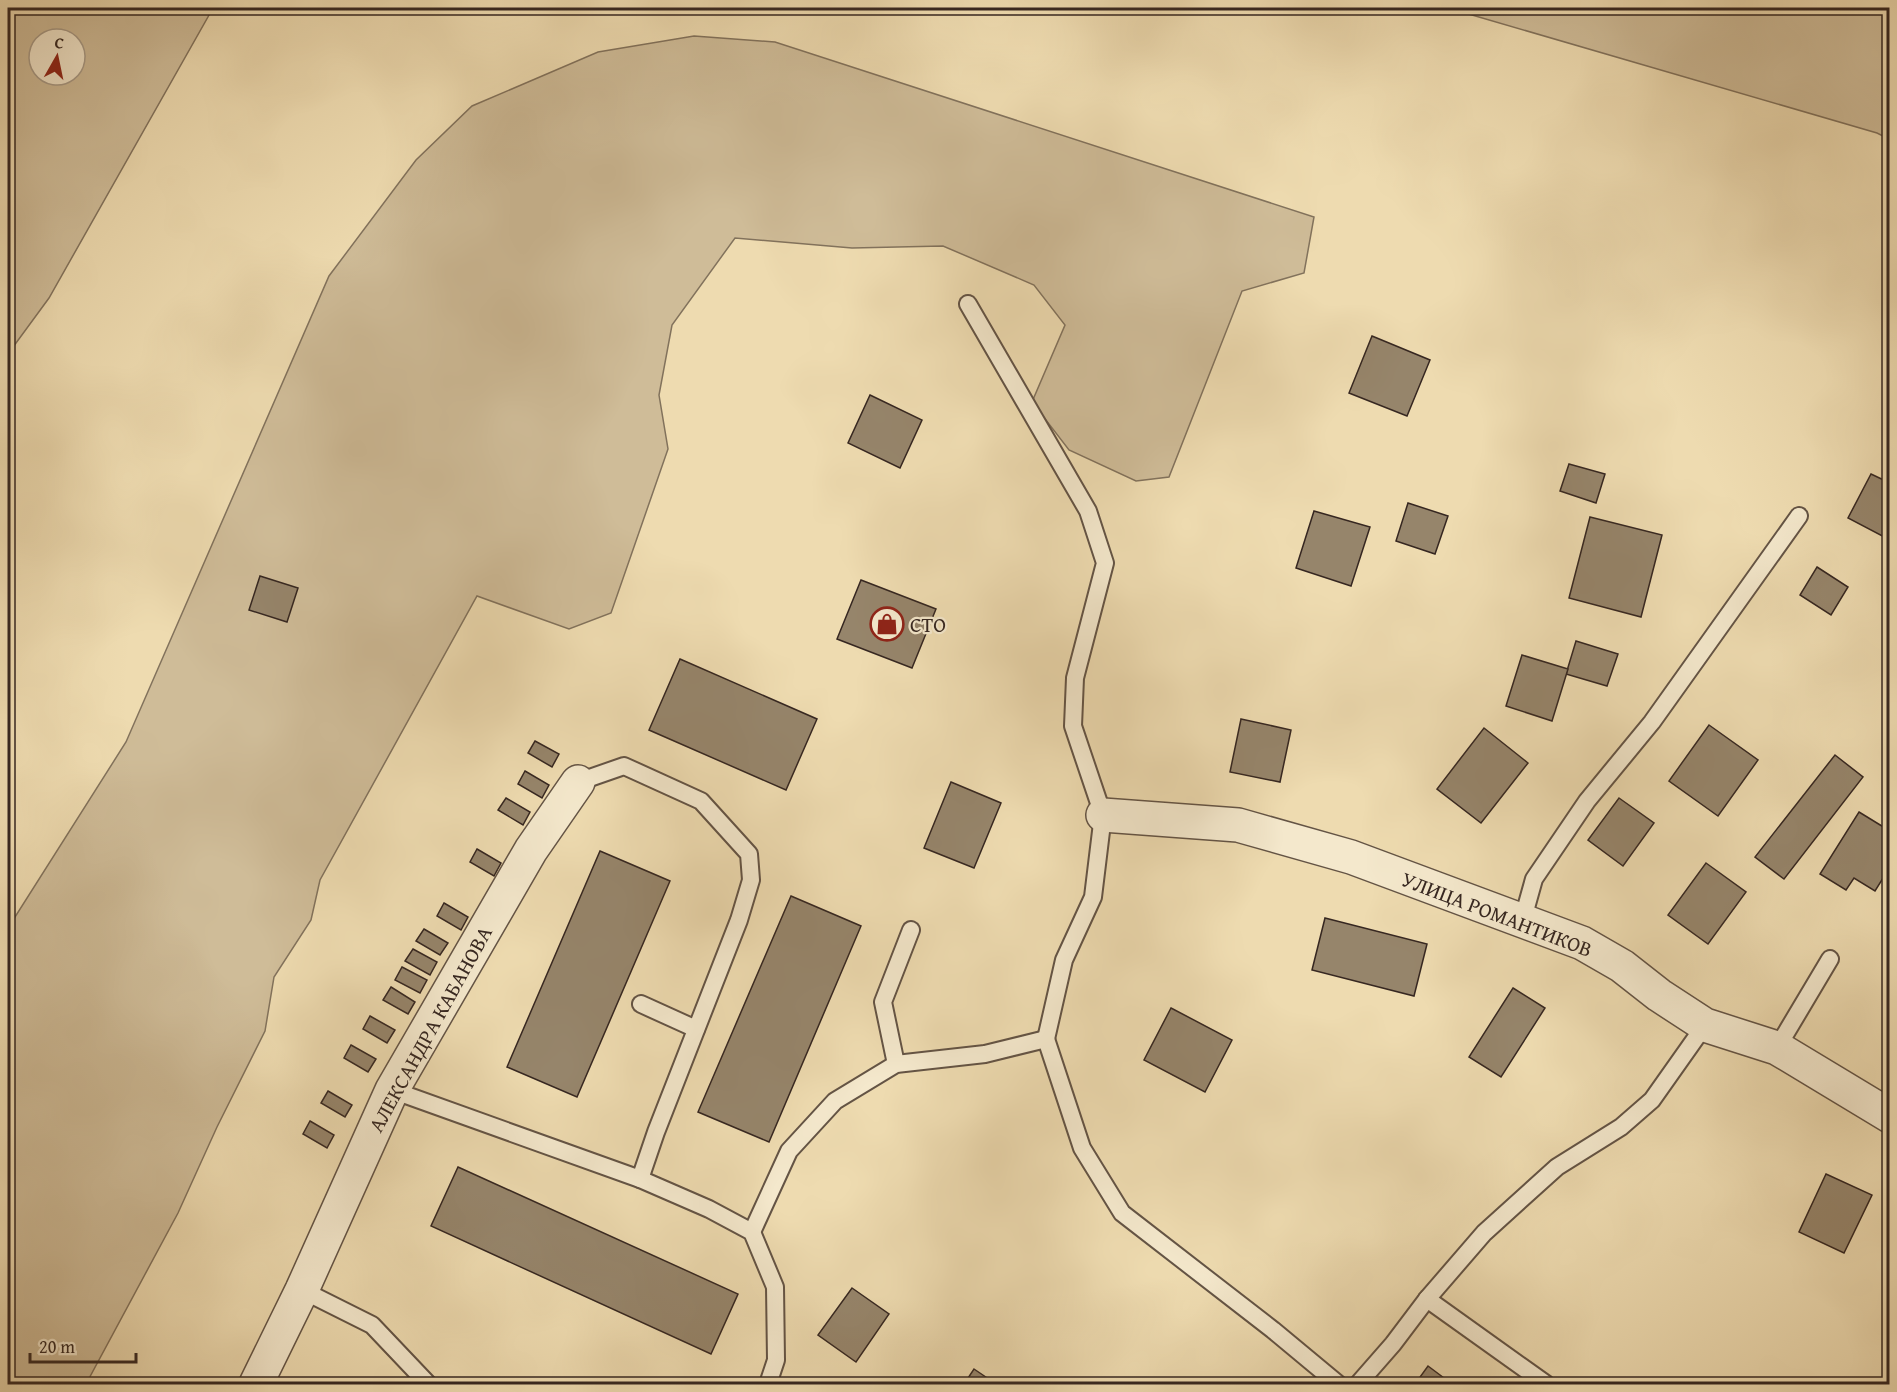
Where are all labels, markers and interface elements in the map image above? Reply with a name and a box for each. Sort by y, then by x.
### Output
north arrow [27,27,87,87]
text: С [53,30,66,55]
shop icon: СТО [869,606,905,642]
place label: СТО [910,609,946,640]
street label: УЛИЦА РОМАНТИКОВ [1397,863,1597,965]
street label: АЛЕКСАНДРА КАБАНОВА [360,920,500,1138]
scale bar [30,1326,136,1364]
text: 20 m [39,1333,75,1360]

